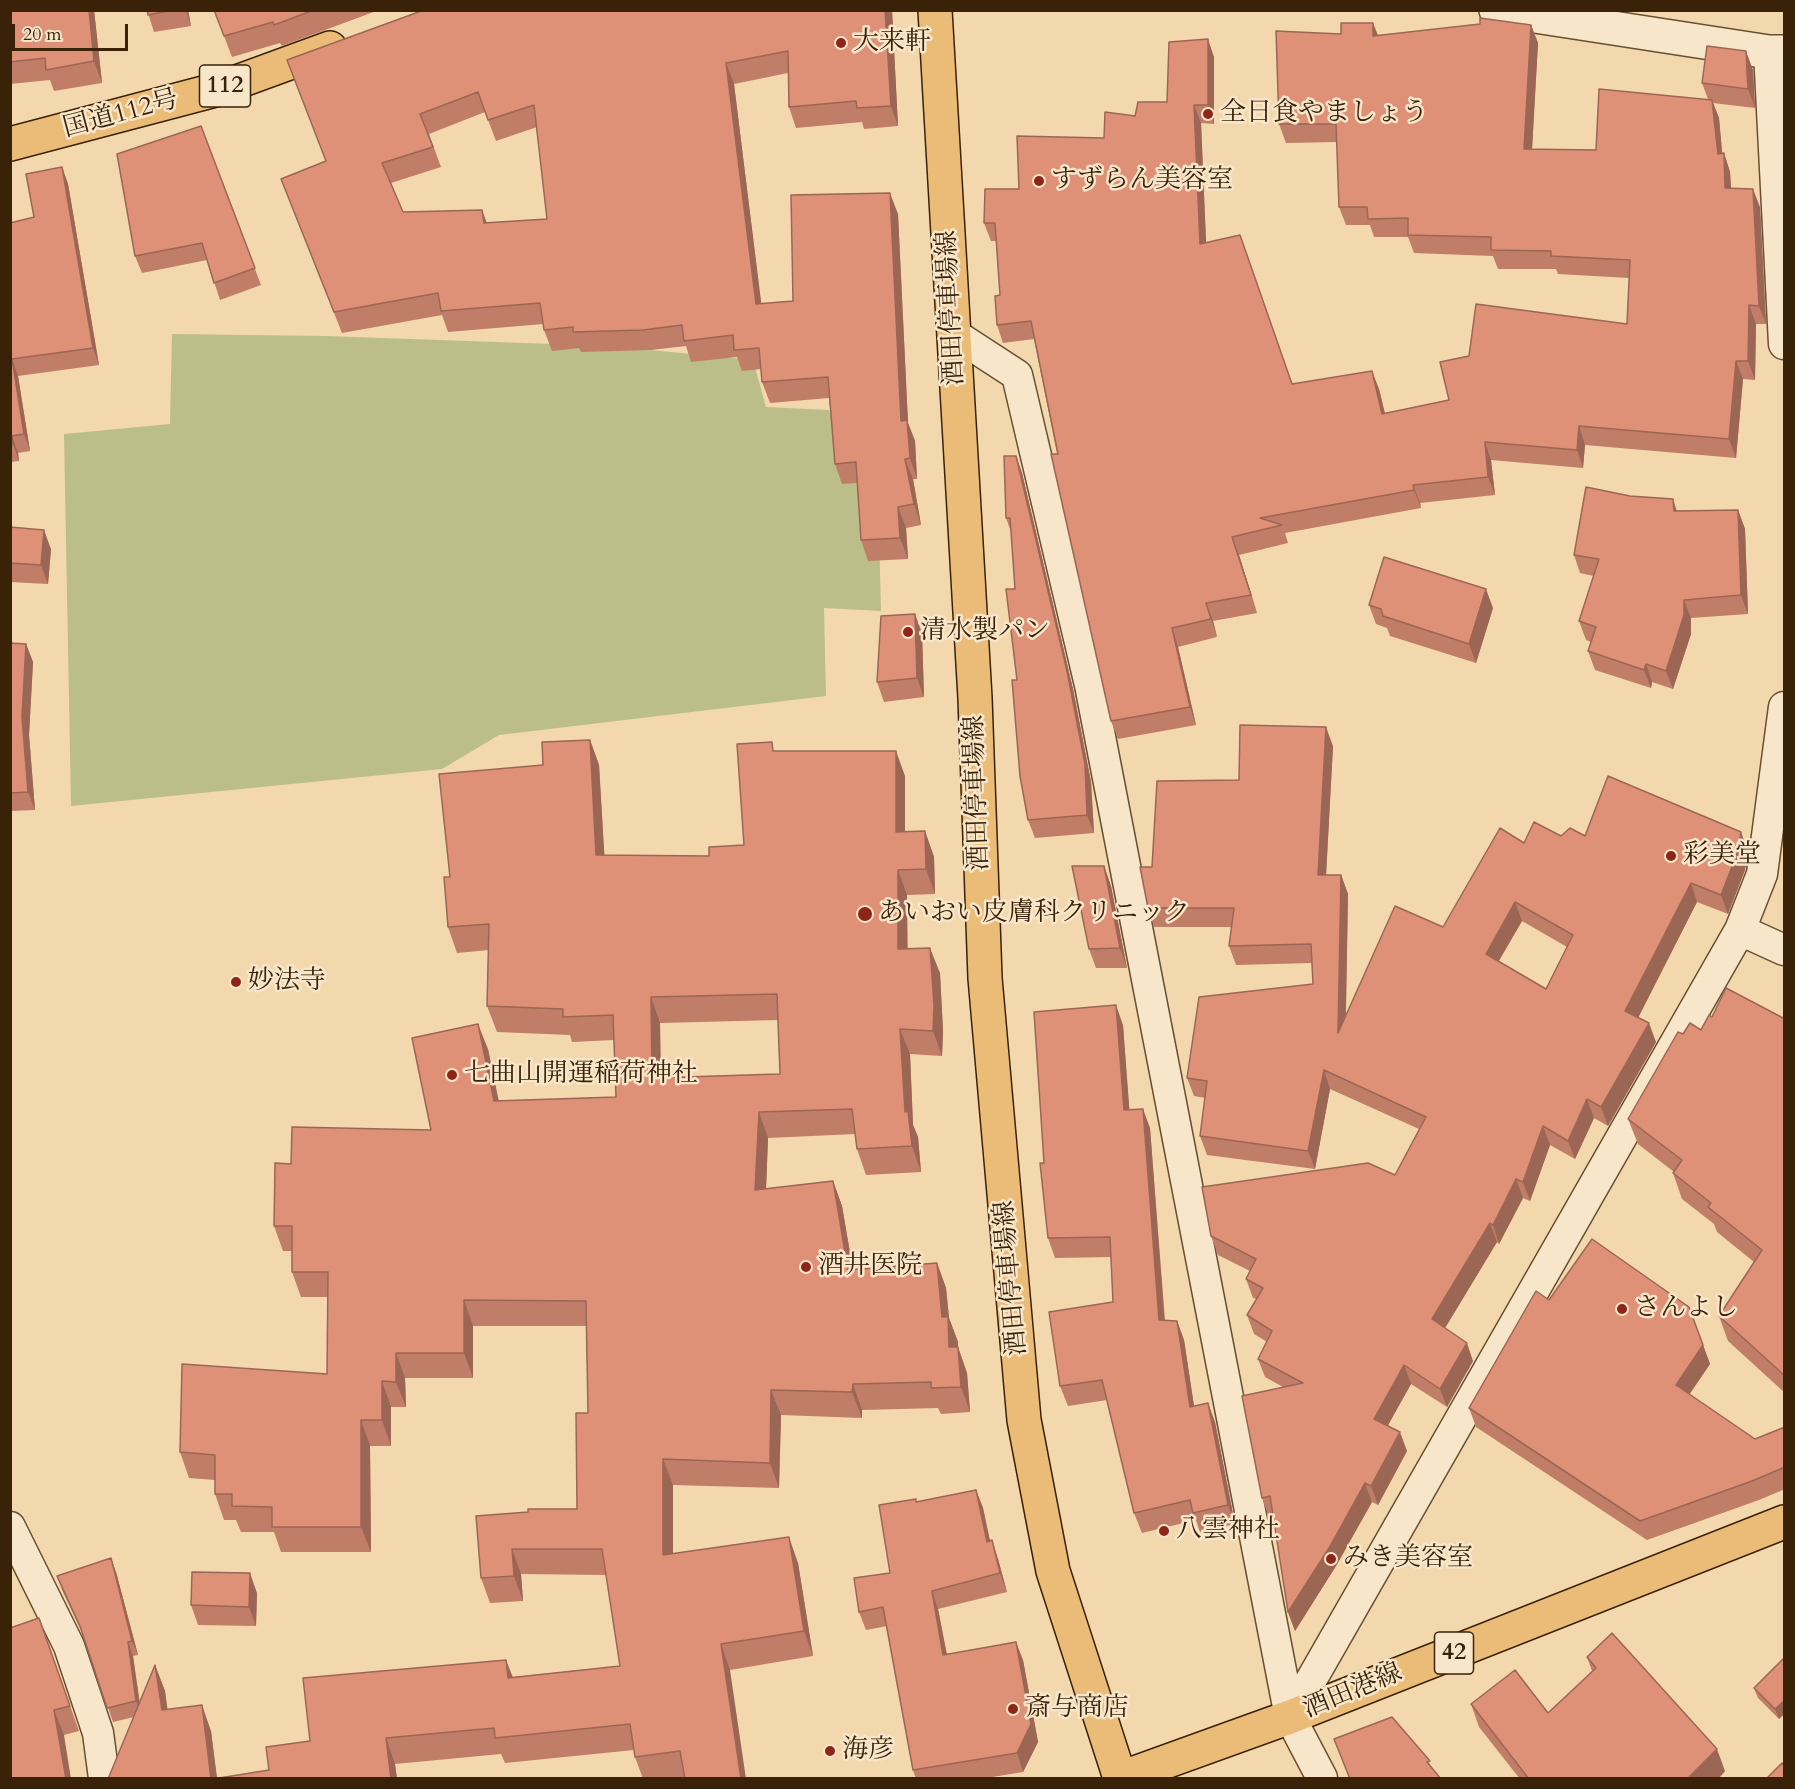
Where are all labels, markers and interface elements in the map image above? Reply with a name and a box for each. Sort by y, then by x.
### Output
scale bar [15,12,130,50]
text: 20 m [23,22,62,47]
place label: 大来軒 [853,27,931,59]
marker: 大来軒 [834,36,848,50]
road number: 112 [200,65,250,107]
street label: 国道112号 [60,85,182,145]
place label: 全日食やましょう [1220,98,1428,130]
marker: 全日食やましょう [1201,107,1215,121]
place label: すずらん美容室 [1051,165,1233,197]
marker: すずらん美容室 [1032,174,1046,188]
street label: 酒田停車場線 [932,229,972,387]
place label: 清水製パン [920,616,1050,648]
marker: 清水製パン [901,625,915,639]
street label: 酒田停車場線 [960,715,996,871]
place label: 彩美堂 [1683,840,1761,872]
marker: 彩美堂 [1664,849,1678,863]
place label: あいおい皮膚科クリニック [878,898,1190,930]
marker: あいおい皮膚科クリニック [856,905,874,923]
place label: 妙法寺 [248,966,326,998]
marker: 妙法寺 [229,975,243,989]
place label: 七曲山開運稲荷神社 [464,1059,698,1091]
marker: 七曲山開運稲荷神社 [445,1068,459,1082]
street label: 酒田停車場線 [990,1199,1034,1357]
place label: 酒井医院 [818,1251,922,1283]
marker: 酒井医院 [799,1260,813,1274]
place label: さんよし [1634,1293,1738,1325]
marker: さんよし [1615,1302,1629,1316]
place label: 八雲神社 [1176,1515,1280,1547]
marker: 八雲神社 [1157,1524,1171,1538]
place label: みき美容室 [1343,1543,1473,1575]
marker: みき美容室 [1324,1552,1338,1566]
road number: 42 [1434,1632,1474,1674]
street label: 酒田港線 [1299,1658,1407,1726]
place label: 斎与商店 [1025,1693,1129,1725]
marker: 斎与商店 [1006,1702,1020,1716]
place label: 海彦 [842,1735,894,1767]
marker: 海彦 [823,1744,837,1758]

